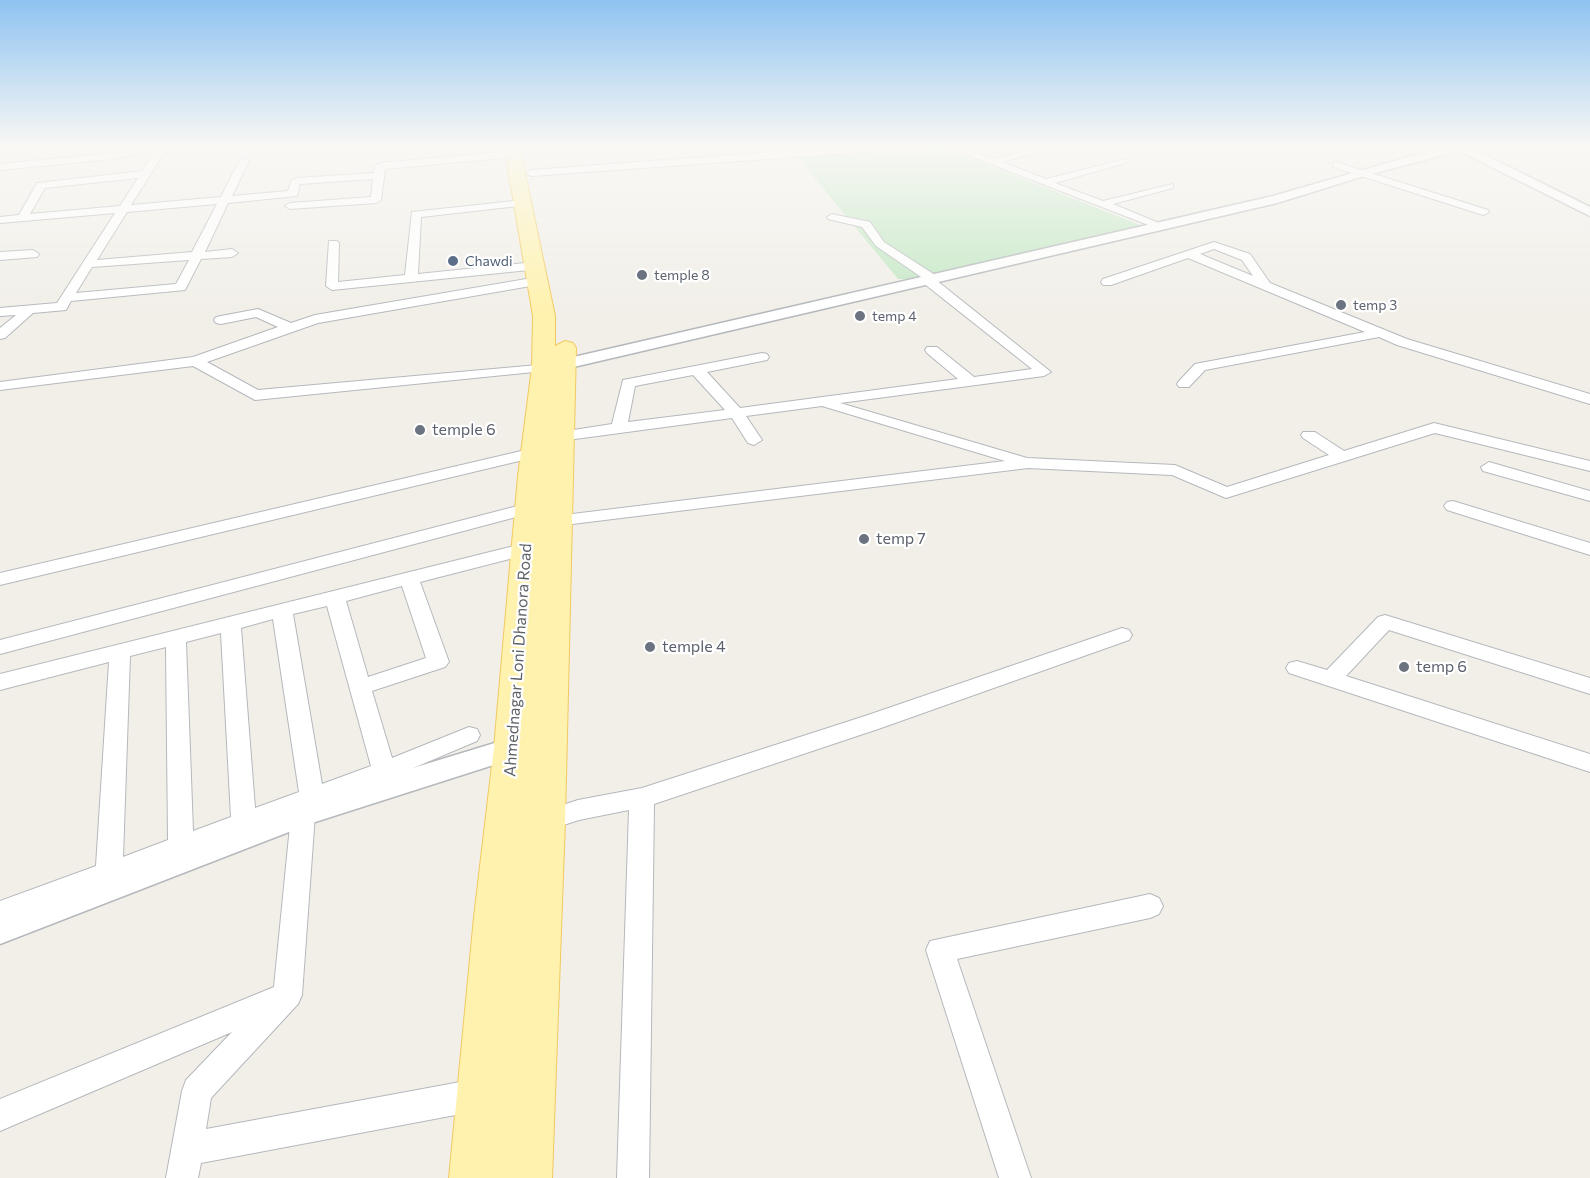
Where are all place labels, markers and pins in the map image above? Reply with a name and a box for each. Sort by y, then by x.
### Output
place label: Chawdi [465,253,512,269]
marker: Chawdi [446,254,460,268]
place label: temple 8 [654,267,710,283]
marker: temple 8 [635,268,649,282]
place label: temp 3 [1353,297,1397,313]
marker: temp 3 [1334,298,1348,312]
place label: temp 4 [872,308,917,324]
marker: temp 4 [853,309,867,323]
place label: temple 6 [432,420,496,440]
marker: temple 6 [413,423,427,437]
place label: temp 7 [876,529,926,549]
marker: temp 7 [857,532,871,546]
place label: temple 4 [662,637,725,657]
marker: temple 4 [643,640,657,654]
place label: temp 6 [1416,657,1467,677]
marker: temp 6 [1397,660,1411,674]

